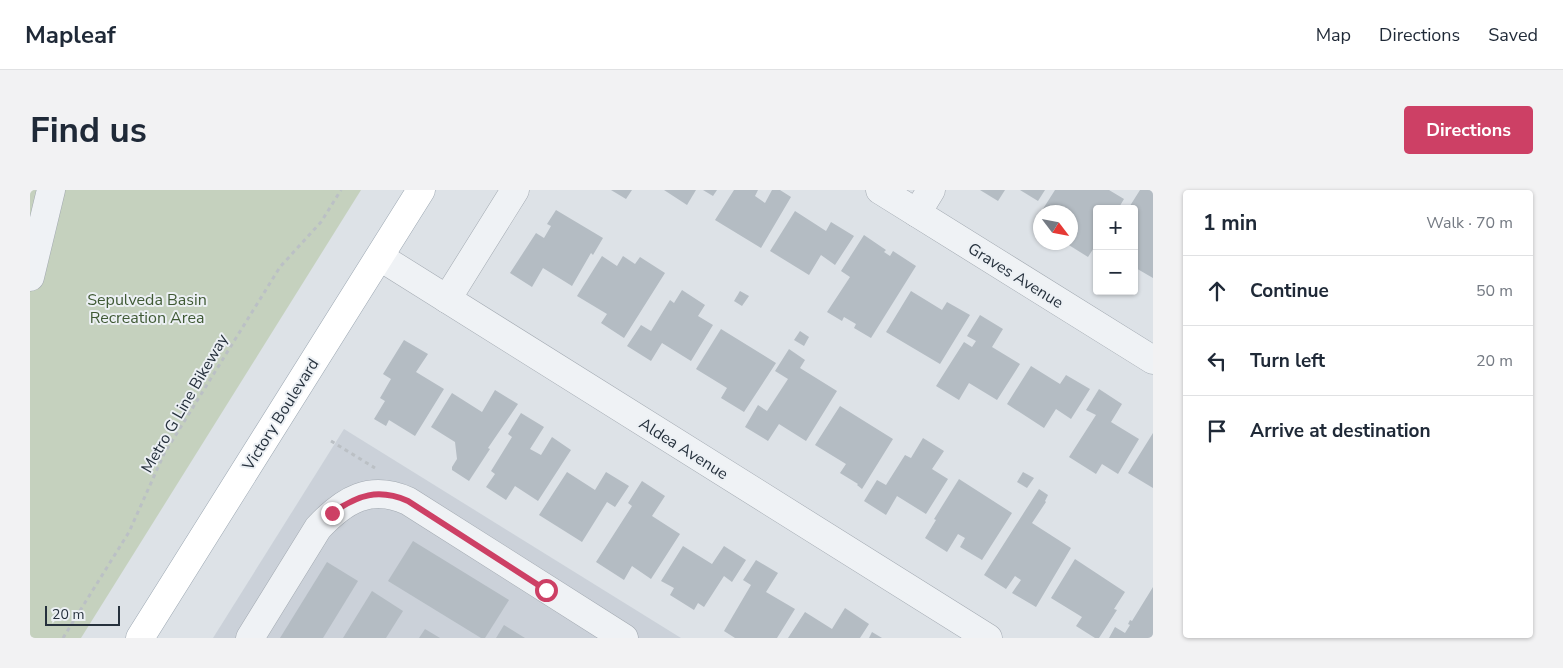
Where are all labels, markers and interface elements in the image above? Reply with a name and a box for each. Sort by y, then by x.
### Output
text: Mapleaf [25,19,116,51]
text: Map [1316,23,1351,47]
text: Directions [1379,23,1460,47]
text: Saved [1488,23,1538,47]
button: Directions [1404,106,1533,154]
text: Find us [30,107,147,154]
north arrow [1033,205,1078,250]
map controls [1093,205,1138,295]
button: + [1093,205,1138,250]
text: 1 min [1203,209,1257,237]
text: Walk · 70 m [1426,212,1513,234]
street label: Graves Avenue [964,238,1067,314]
button: − [1093,250,1138,295]
icon: ahead [1203,277,1231,305]
text: Continue [1250,278,1329,304]
text: 50 m [1476,280,1513,302]
park label: Sepulveda Basin Recreation Area [87,289,207,329]
street label: Metro G Line Bikeway [136,329,234,477]
icon: left [1203,347,1231,375]
text: Turn left [1250,348,1325,374]
text: 20 m [1476,350,1513,372]
street label: Victory Boulevard [237,354,324,476]
street label: Aldea Avenue [635,413,732,485]
icon: arrive [1203,417,1231,445]
text: Arrive at destination [1250,418,1431,444]
route end [321,502,344,525]
route start [535,579,558,602]
scale bar [45,603,120,626]
text: 20 m [52,605,84,624]

